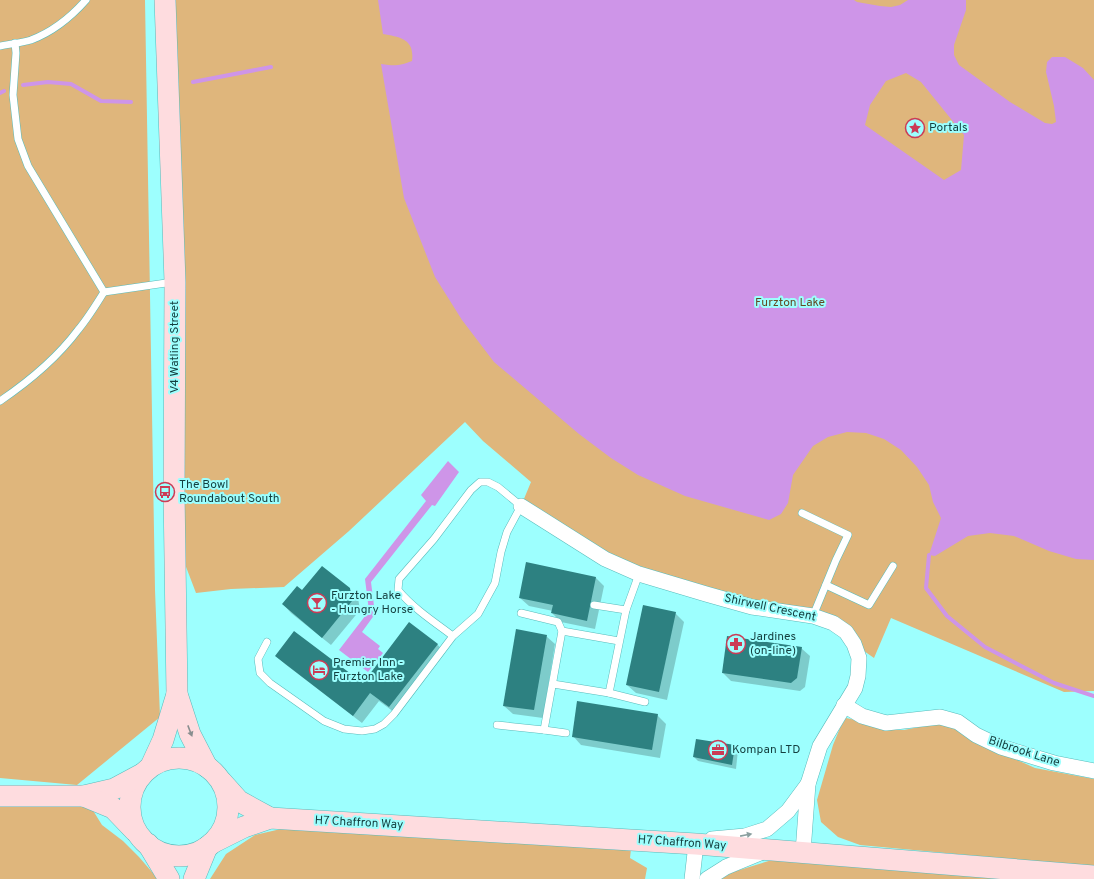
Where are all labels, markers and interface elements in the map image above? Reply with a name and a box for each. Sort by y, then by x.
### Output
place icon: Portals [904,117,926,139]
place label: Portals [929,120,968,136]
park label: Furzton Lake [755,295,825,311]
street label: V4 Watling Street [167,301,183,393]
place label: The Bowl Roundabout South [179,477,279,507]
bus stop icon: The Bowl Roundabout South [154,481,176,503]
place label: Furzton Lake - Hungry Horse [331,588,413,618]
street label: Shirwell Crescent [723,590,817,626]
bar icon: Furzton Lake - Hungry Horse [306,592,328,614]
place label: Jardines (on-line) [750,629,796,659]
pharmacy icon: Jardines (on-line) [725,633,747,655]
place label: Premier Inn - Furzton Lake [333,655,403,685]
hotel icon: Premier Inn - Furzton Lake [308,659,330,681]
one-way arrow [187,725,193,737]
street label: Bilbrook Lane [986,733,1062,771]
office icon: Kompan LTD [707,739,729,761]
place label: Kompan LTD [732,742,800,758]
street label: H7 Chaffron Way [314,813,404,833]
street label: H7 Chaffron Way [637,832,727,854]
one-way arrow [739,832,752,838]

